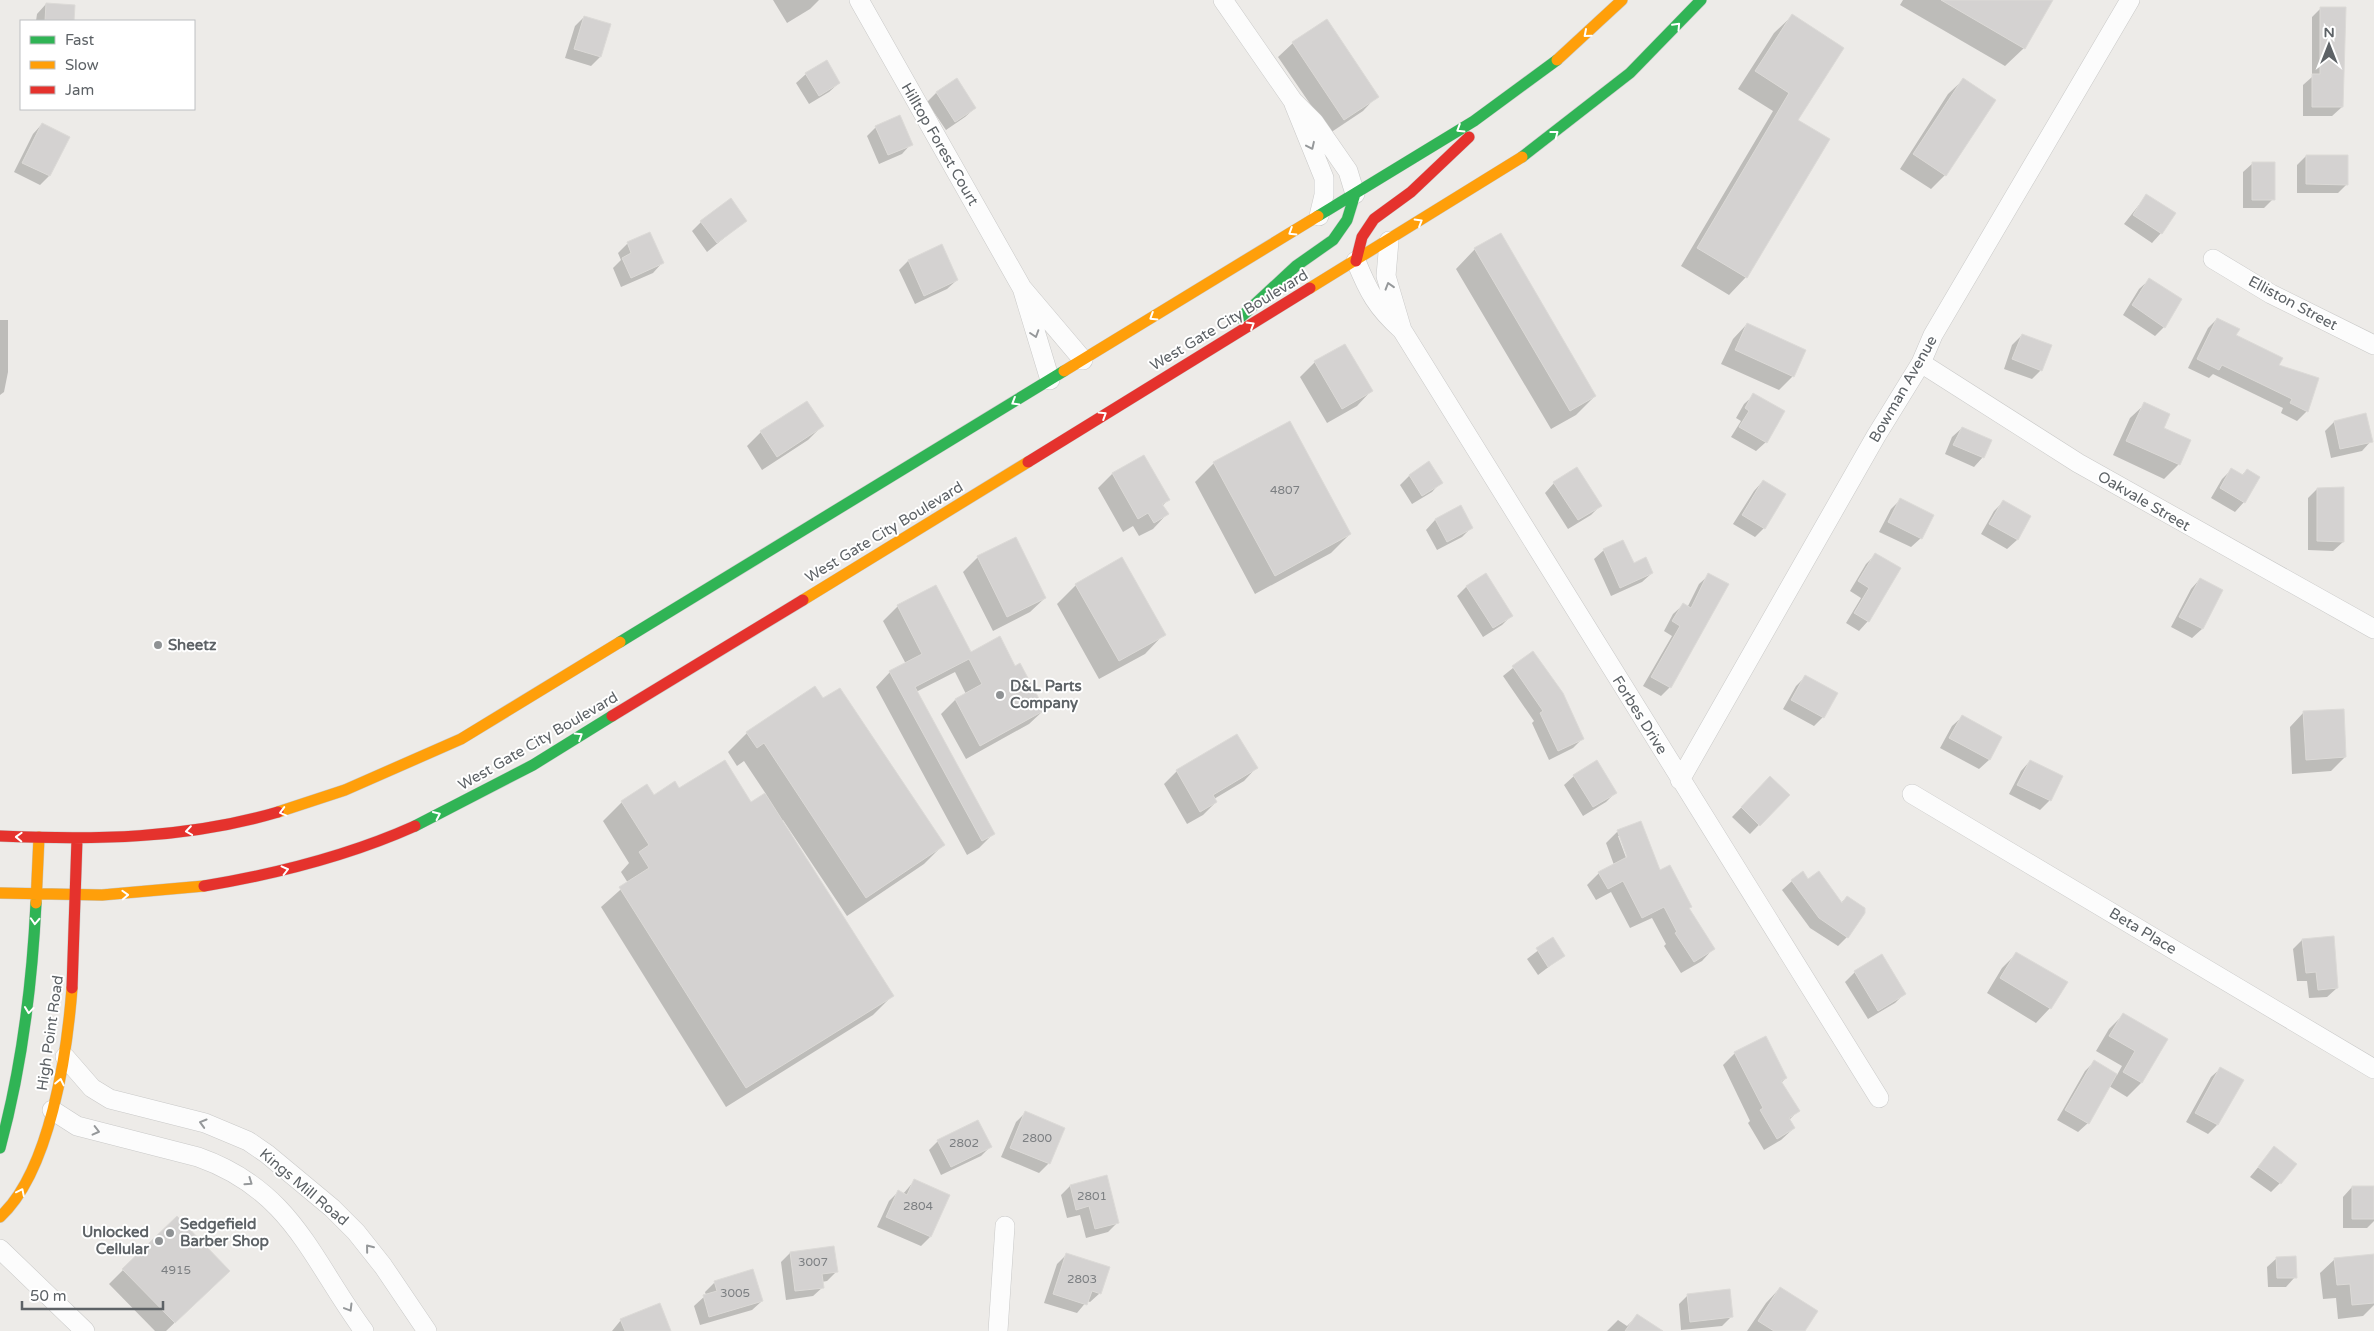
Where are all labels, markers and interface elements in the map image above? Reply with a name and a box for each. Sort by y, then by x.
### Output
legend [20,20,195,110]
north arrow [2304,20,2354,70]
one-way arrow [1671,23,1680,32]
text: N [2323,24,2335,41]
one-way arrow [1584,28,1593,37]
text: Fast [65,31,95,49]
text: Slow [65,56,99,74]
street label: Hilltop Forest Court [897,79,983,209]
text: Jam [65,81,94,99]
one-way arrow [1457,123,1466,133]
one-way arrow [1550,130,1559,139]
one-way arrow [1304,141,1315,150]
one-way arrow [1414,219,1423,228]
one-way arrow [1288,226,1297,236]
street label: West Gate City Boulevard [1147,266,1311,374]
street label: Elliston Street [2245,272,2341,334]
one-way arrow [1384,282,1394,290]
one-way arrow [1150,311,1159,321]
one-way arrow [1245,322,1254,331]
one-way arrow [1030,329,1040,338]
street label: Bowman Avenue [1865,332,1941,446]
one-way arrow [1011,396,1020,405]
one-way arrow [1098,412,1107,422]
street label: Oakvale Street [2095,467,2194,535]
street label: West Gate City Boulevard [802,478,966,586]
house number: 4807 [1270,483,1300,497]
place label: Sheetz [168,636,217,654]
marker: Sheetz [152,639,164,651]
street label: Forbes Drive [1609,672,1671,758]
place label: D&L Parts Company [1010,677,1082,713]
street label: West Gate City Boulevard [455,688,621,794]
marker: D&L Parts Company [994,689,1006,701]
one-way arrow [574,732,583,742]
one-way arrow [279,806,288,816]
one-way arrow [432,811,441,821]
one-way arrow [185,826,194,836]
one-way arrow [15,831,23,842]
one-way arrow [281,866,289,876]
one-way arrow [122,890,129,900]
street label: Beta Place [2106,904,2180,958]
one-way arrow [30,917,41,925]
street label: High Point Road [33,974,67,1092]
one-way arrow [24,1007,35,1015]
one-way arrow [54,1077,64,1086]
one-way arrow [199,1118,208,1129]
one-way arrow [91,1125,100,1136]
house number: 2800 [1022,1131,1053,1145]
house number: 2802 [949,1136,979,1150]
street label: Kings Mill Road [256,1145,352,1229]
one-way arrow [243,1176,253,1185]
one-way arrow [14,1188,25,1197]
house number: 2801 [1077,1189,1107,1203]
house number: 2804 [903,1199,934,1213]
place label: Sedgefield Barber Shop [180,1215,270,1251]
place label: Unlocked Cellular [82,1223,149,1258]
marker: Sedgefield Barber Shop [164,1227,176,1239]
marker: Unlocked Cellular [153,1235,165,1247]
one-way arrow [366,1245,374,1254]
house number: 3007 [798,1255,828,1269]
house number: 4915 [161,1263,191,1277]
house number: 2803 [1067,1272,1097,1286]
scale bar [22,1278,164,1310]
house number: 3005 [720,1286,750,1300]
text: 50 m [30,1287,67,1305]
one-way arrow [342,1303,352,1312]

